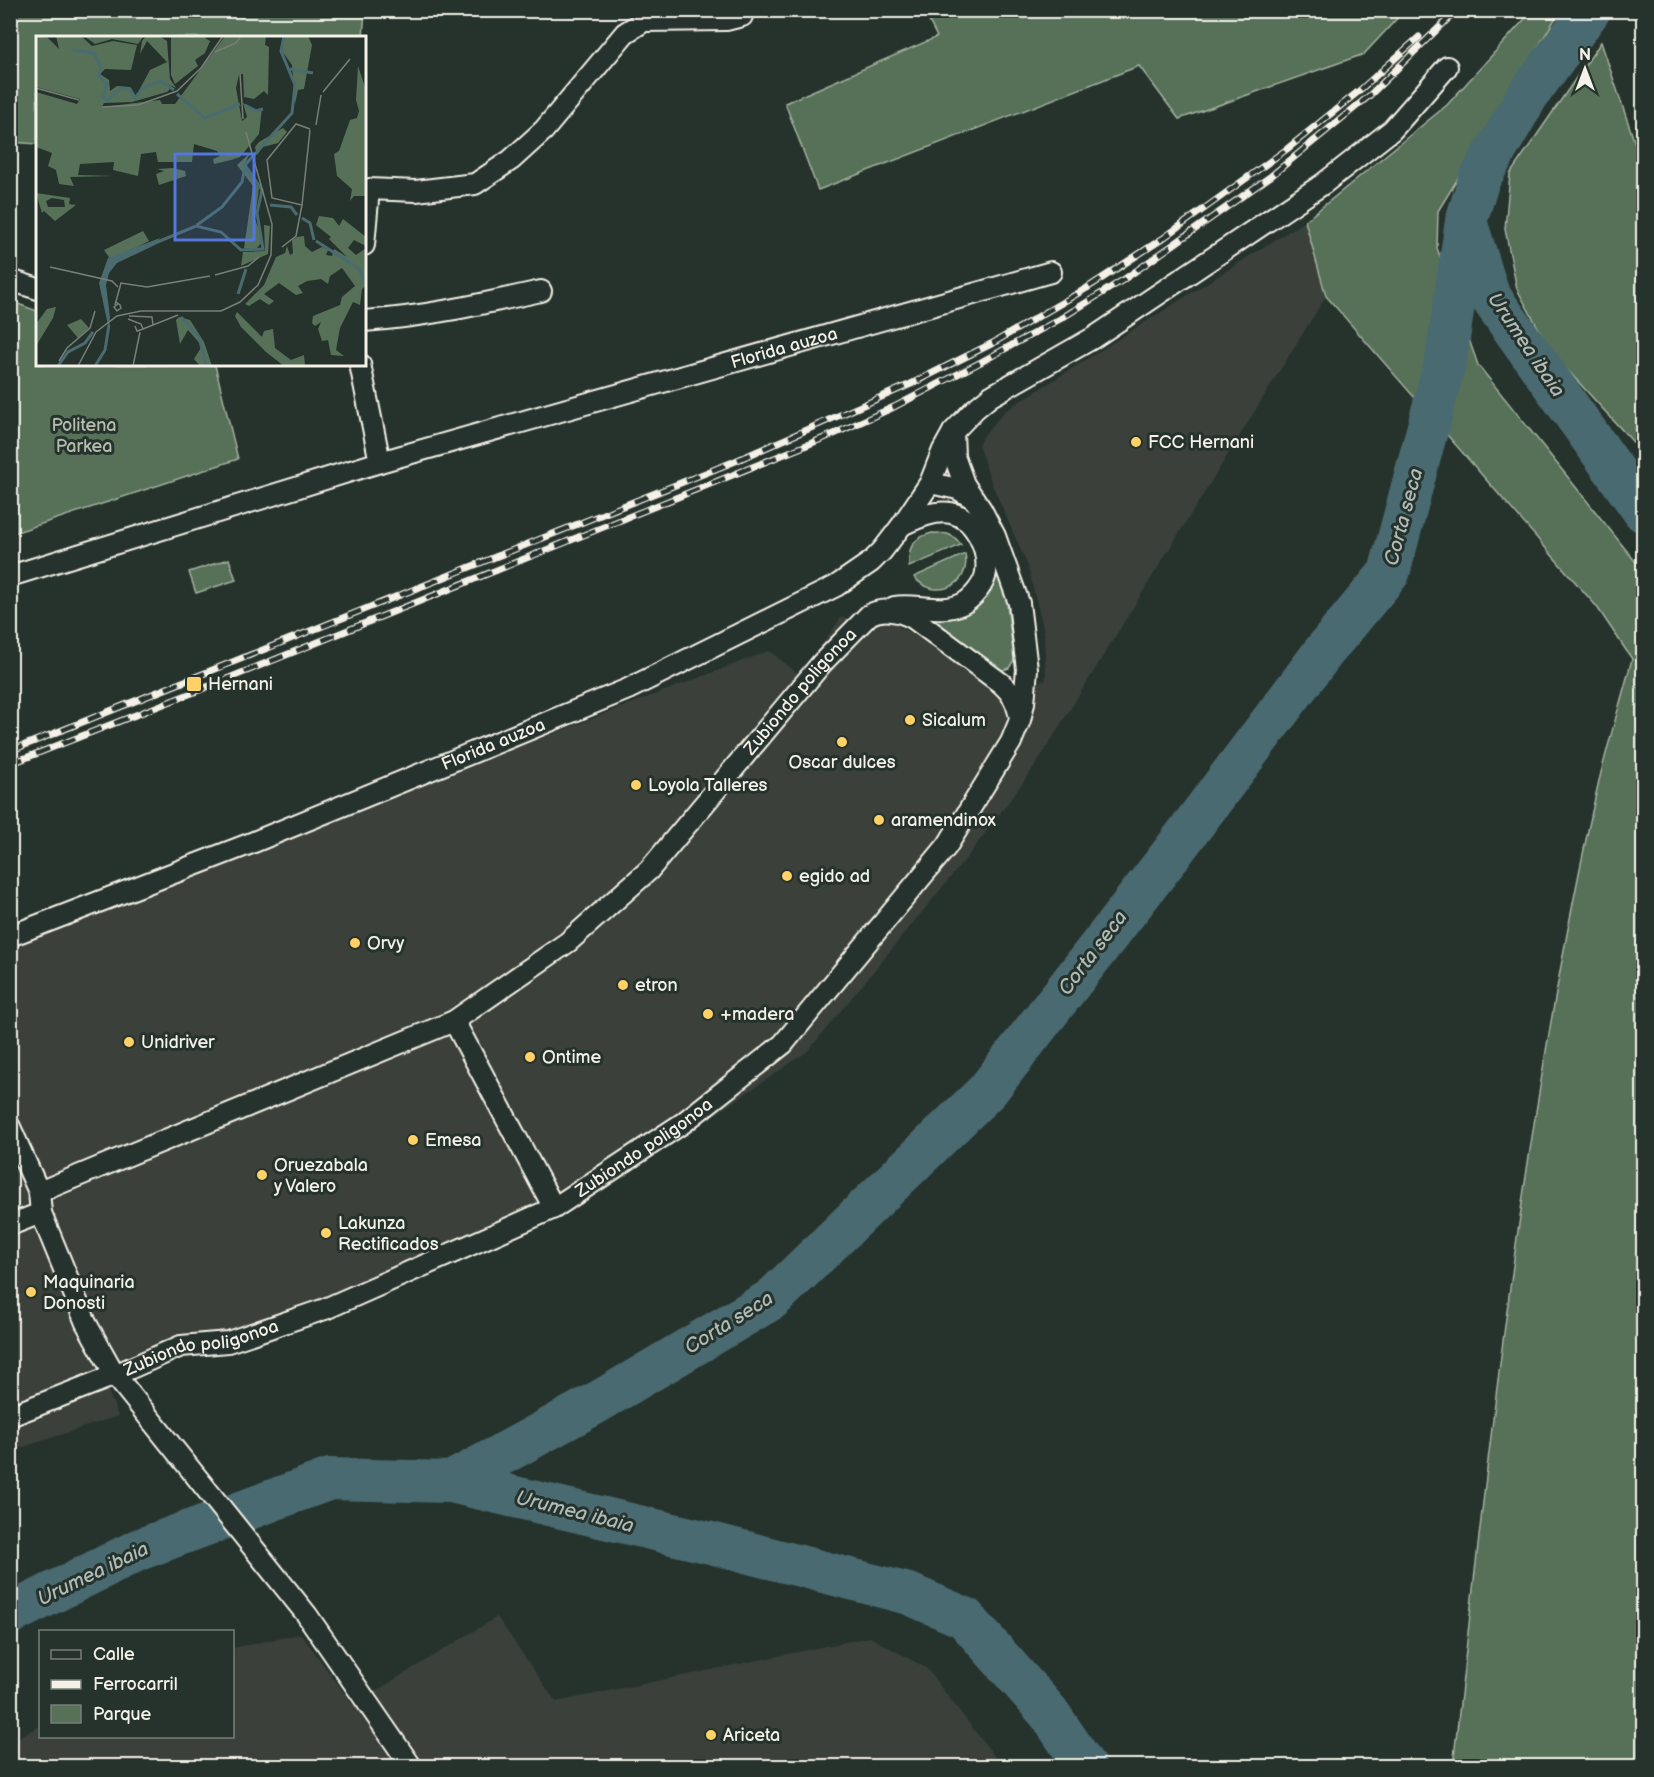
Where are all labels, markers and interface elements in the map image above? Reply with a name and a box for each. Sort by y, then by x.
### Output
inset map [36,36,366,366]
north arrow [1555,39,1615,99]
text: N [1579,46,1591,65]
water label: Urumea ibaia [1482,288,1570,402]
street label: Florida auzoa [728,323,840,373]
park label: Politena Parkea [51,415,117,457]
place label: FCC Hernani [1148,432,1254,453]
marker: FCC Hernani [1129,435,1143,449]
water label: Corta seca [1379,466,1429,568]
street label: Zubiondo poligonoa [739,624,861,760]
place label: Hernani [208,674,273,695]
marker: Hernani [185,675,203,693]
place label: Sicalum [922,710,986,731]
marker: Sicalum [903,713,917,727]
street label: Florida auzoa [438,714,548,775]
marker: Oscar dulces [835,735,849,749]
place label: Oscar dulces [788,752,896,773]
place label: Loyola Talleres [648,775,768,796]
marker: Loyola Talleres [629,778,643,792]
place label: aramendinox [891,810,997,831]
marker: aramendinox [872,813,886,827]
place label: egido ad [799,866,870,887]
marker: egido ad [780,869,794,883]
water label: Corta seca [1053,906,1133,1000]
place label: Orvy [367,933,405,954]
marker: Orvy [348,936,362,950]
place label: etron [635,975,678,996]
marker: etron [616,978,630,992]
place label: +madera [720,1004,794,1025]
marker: +madera [701,1007,715,1021]
place label: Unidriver [141,1032,215,1053]
marker: Unidriver [122,1035,136,1049]
place label: Ontime [542,1047,601,1068]
marker: Ontime [523,1050,537,1064]
street label: Zubiondo poligonoa [571,1093,716,1202]
place label: Emesa [425,1130,482,1151]
marker: Emesa [406,1133,420,1147]
place label: Oruezabala y Valero [273,1155,368,1197]
marker: Oruezabala y Valero [255,1168,269,1182]
place label: Lakunza Rectificados [338,1213,439,1255]
marker: Lakunza Rectificados [319,1226,333,1240]
place label: Maquinaria Donosti [43,1272,135,1314]
marker: Maquinaria Donosti [24,1285,38,1299]
water label: Corta seca [680,1286,778,1360]
street label: Zubiondo poligonoa [120,1315,281,1381]
water label: Urumea ibaia [514,1486,636,1538]
water label: Urumea ibaia [34,1537,152,1611]
legend [39,1630,234,1738]
text: Calle [93,1644,135,1665]
text: Ferrocarril [93,1674,178,1695]
text: Parque [93,1704,151,1725]
place label: Ariceta [723,1725,780,1746]
marker: Ariceta [704,1728,718,1742]

